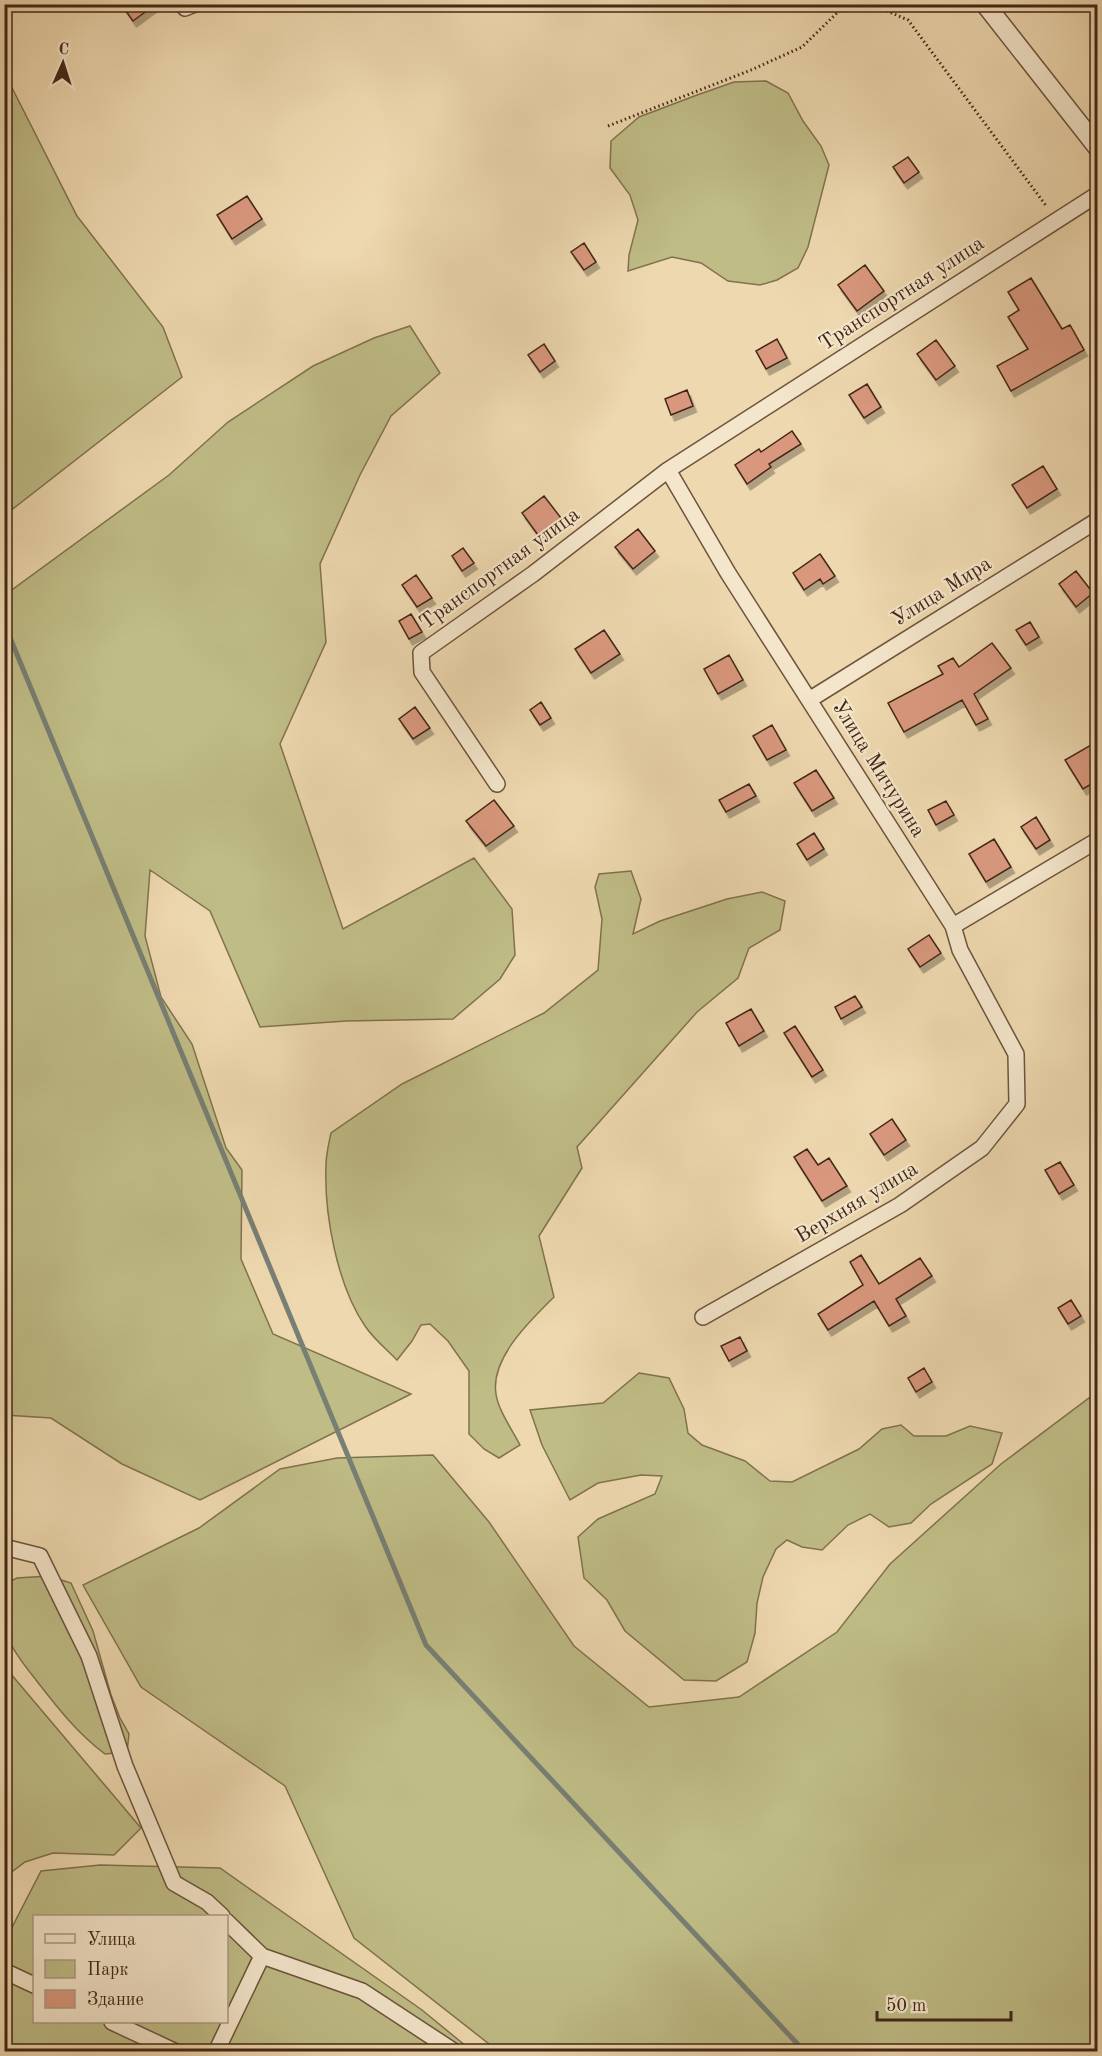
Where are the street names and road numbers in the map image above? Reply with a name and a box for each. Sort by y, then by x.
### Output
street label: Транспортная улица [816,233,988,355]
street label: Транспортная улица [416,504,584,634]
street label: Улица Мира [889,553,995,631]
street label: Улица Мичурина [827,697,929,841]
street label: Верхняя улица [792,1158,922,1248]

